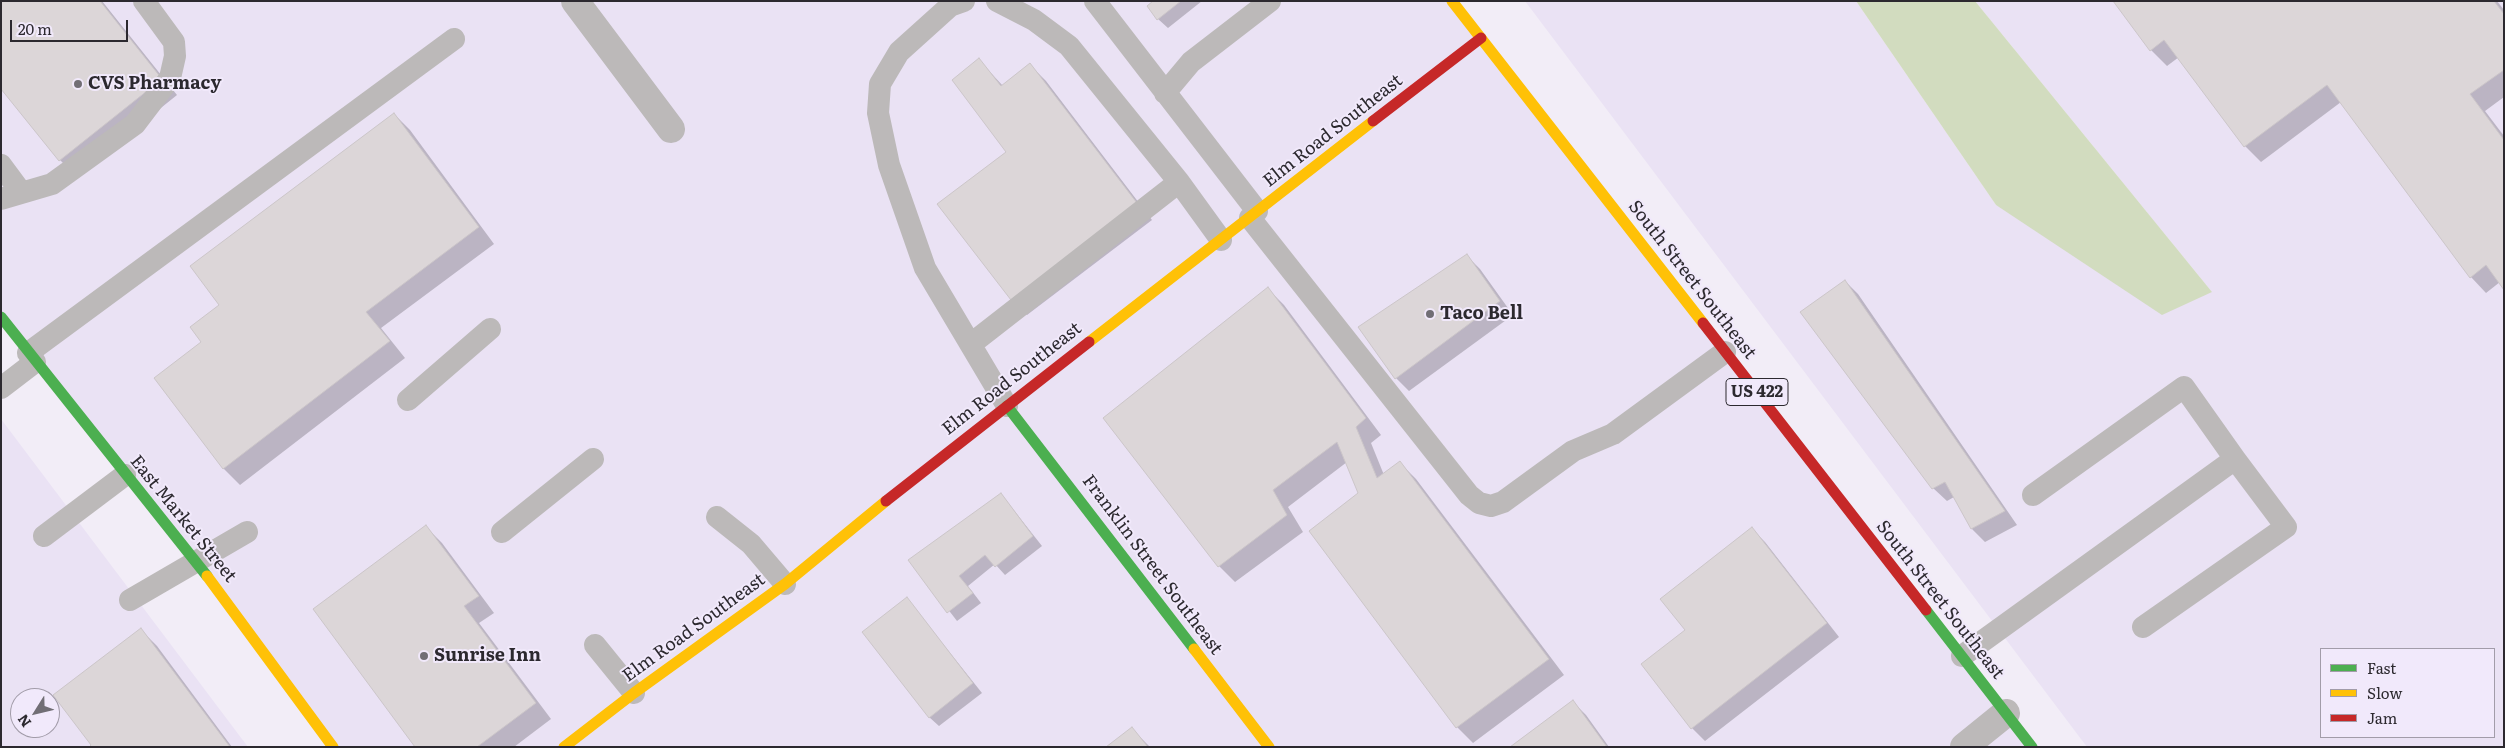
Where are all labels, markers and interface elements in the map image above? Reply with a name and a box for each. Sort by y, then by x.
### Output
scale bar [12,10,130,42]
text: 20 m [18,17,52,40]
street label: Elm Road Southeast [1259,70,1407,192]
place label: CVS Pharmacy [88,73,221,95]
marker: CVS Pharmacy [72,78,84,90]
street label: South Street Southeast [1623,196,1761,364]
place label: Taco Bell [1440,303,1523,325]
marker: Taco Bell [1424,308,1436,320]
street label: Elm Road Southeast [938,318,1086,440]
road number: US 422 [1726,378,1788,406]
street label: East Market Street [125,451,241,587]
street label: Franklin Street Southeast [1077,471,1227,659]
street label: South Street Southeast [1871,516,2009,684]
street label: Elm Road Southeast [619,569,769,687]
place label: Sunrise Inn [434,645,541,667]
legend [2320,648,2495,738]
marker: Sunrise Inn [418,650,430,662]
text: Fast [2367,656,2396,679]
text: Slow [2367,681,2402,704]
north arrow [10,688,60,738]
text: Jam [2367,706,2397,729]
text: N [12,711,35,732]

